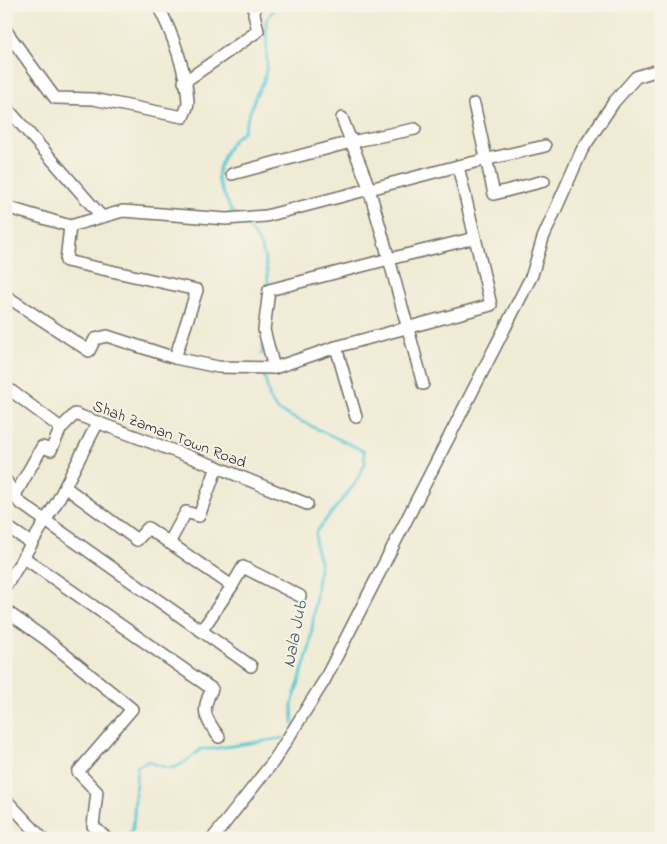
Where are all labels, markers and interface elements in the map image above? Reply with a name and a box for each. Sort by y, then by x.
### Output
street label: Shah Zaman Town Road [89,394,250,475]
water label: Nala Jub [277,597,315,670]

